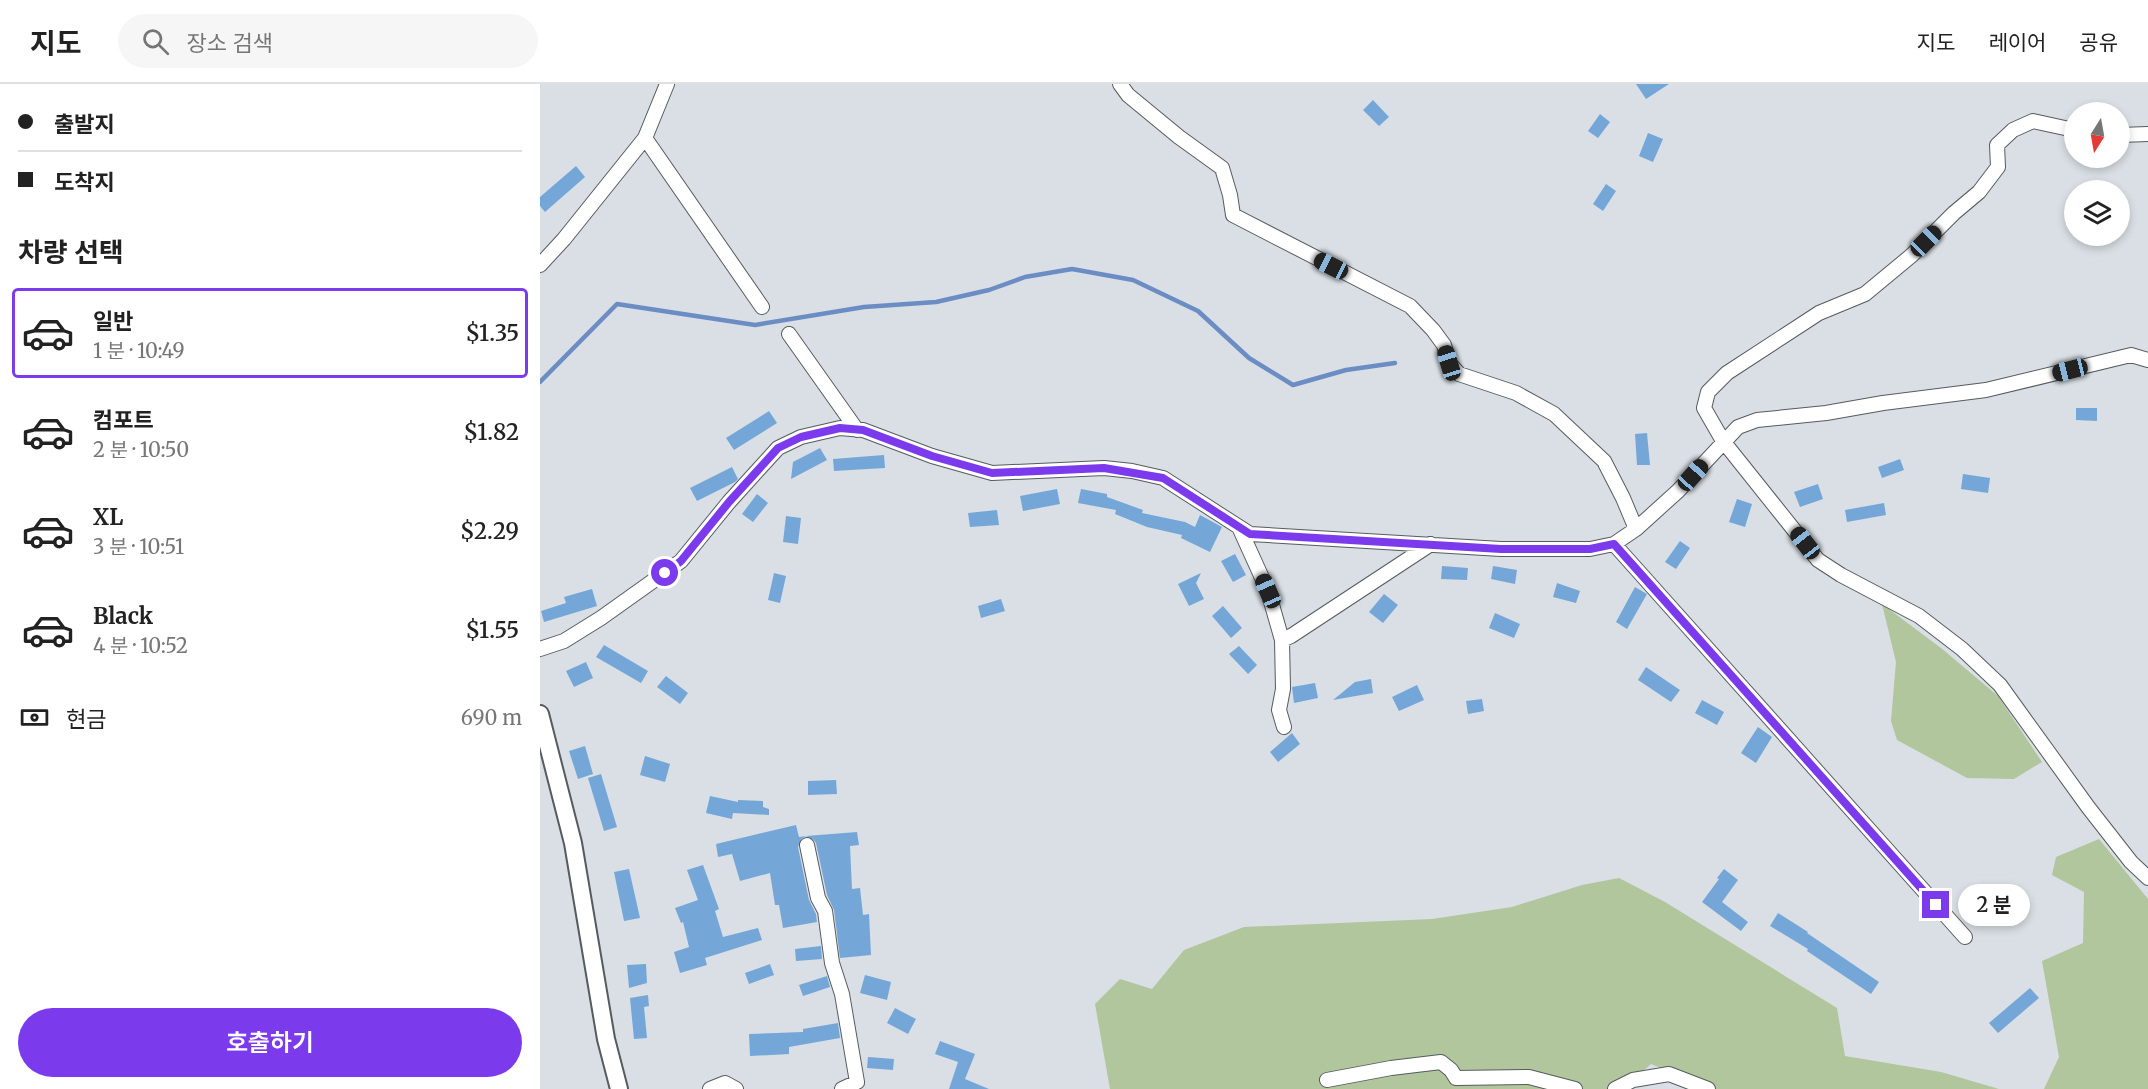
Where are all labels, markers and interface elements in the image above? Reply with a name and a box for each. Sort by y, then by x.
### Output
search box [118,14,538,68]
text: 지도 [30,25,82,61]
icon: search [139,25,172,58]
text: 장소 검색 [187,29,273,57]
text: 지도 [1917,29,1955,56]
text: 레이어 [1988,29,2046,56]
text: 공유 [2079,29,2118,56]
north arrow [2064,102,2130,168]
map controls [2064,102,2130,246]
text: 출발지 [54,110,115,138]
text: 도착지 [54,168,115,196]
button: layers [2064,180,2130,246]
car [1907,222,1945,260]
text: 차량 선택 [18,235,124,269]
car [1311,250,1351,282]
icon: car [21,306,75,360]
text: 일반 [93,307,133,335]
text: $1.35 [465,319,519,347]
text: 1 분 · 10:49 [93,338,185,363]
car [1435,343,1463,383]
car [2050,357,2090,383]
icon: car [21,405,75,459]
text: 컴포트 [93,406,154,434]
text: $1.82 [464,418,519,446]
text: 2 분 · 10:50 [93,437,189,462]
car [1674,456,1712,494]
text: XL [93,503,123,531]
icon: car [21,504,75,558]
text: $2.29 [460,517,519,545]
car [1787,523,1823,563]
text: 3 분 · 10:51 [93,534,184,559]
route start [651,559,678,586]
car [1252,571,1284,611]
text: Black [93,602,153,630]
icon: car [21,603,75,657]
text: $1.55 [465,616,519,644]
text: 4 분 · 10:52 [93,633,188,658]
icon: cash [18,701,51,734]
text: 현금 [66,705,106,733]
text: 690 m [461,705,522,730]
callout: 2 분 [1957,884,2029,926]
route end [1922,891,1949,918]
text: 2 분 [1977,892,2011,917]
button: 호출하기 [18,1008,522,1077]

